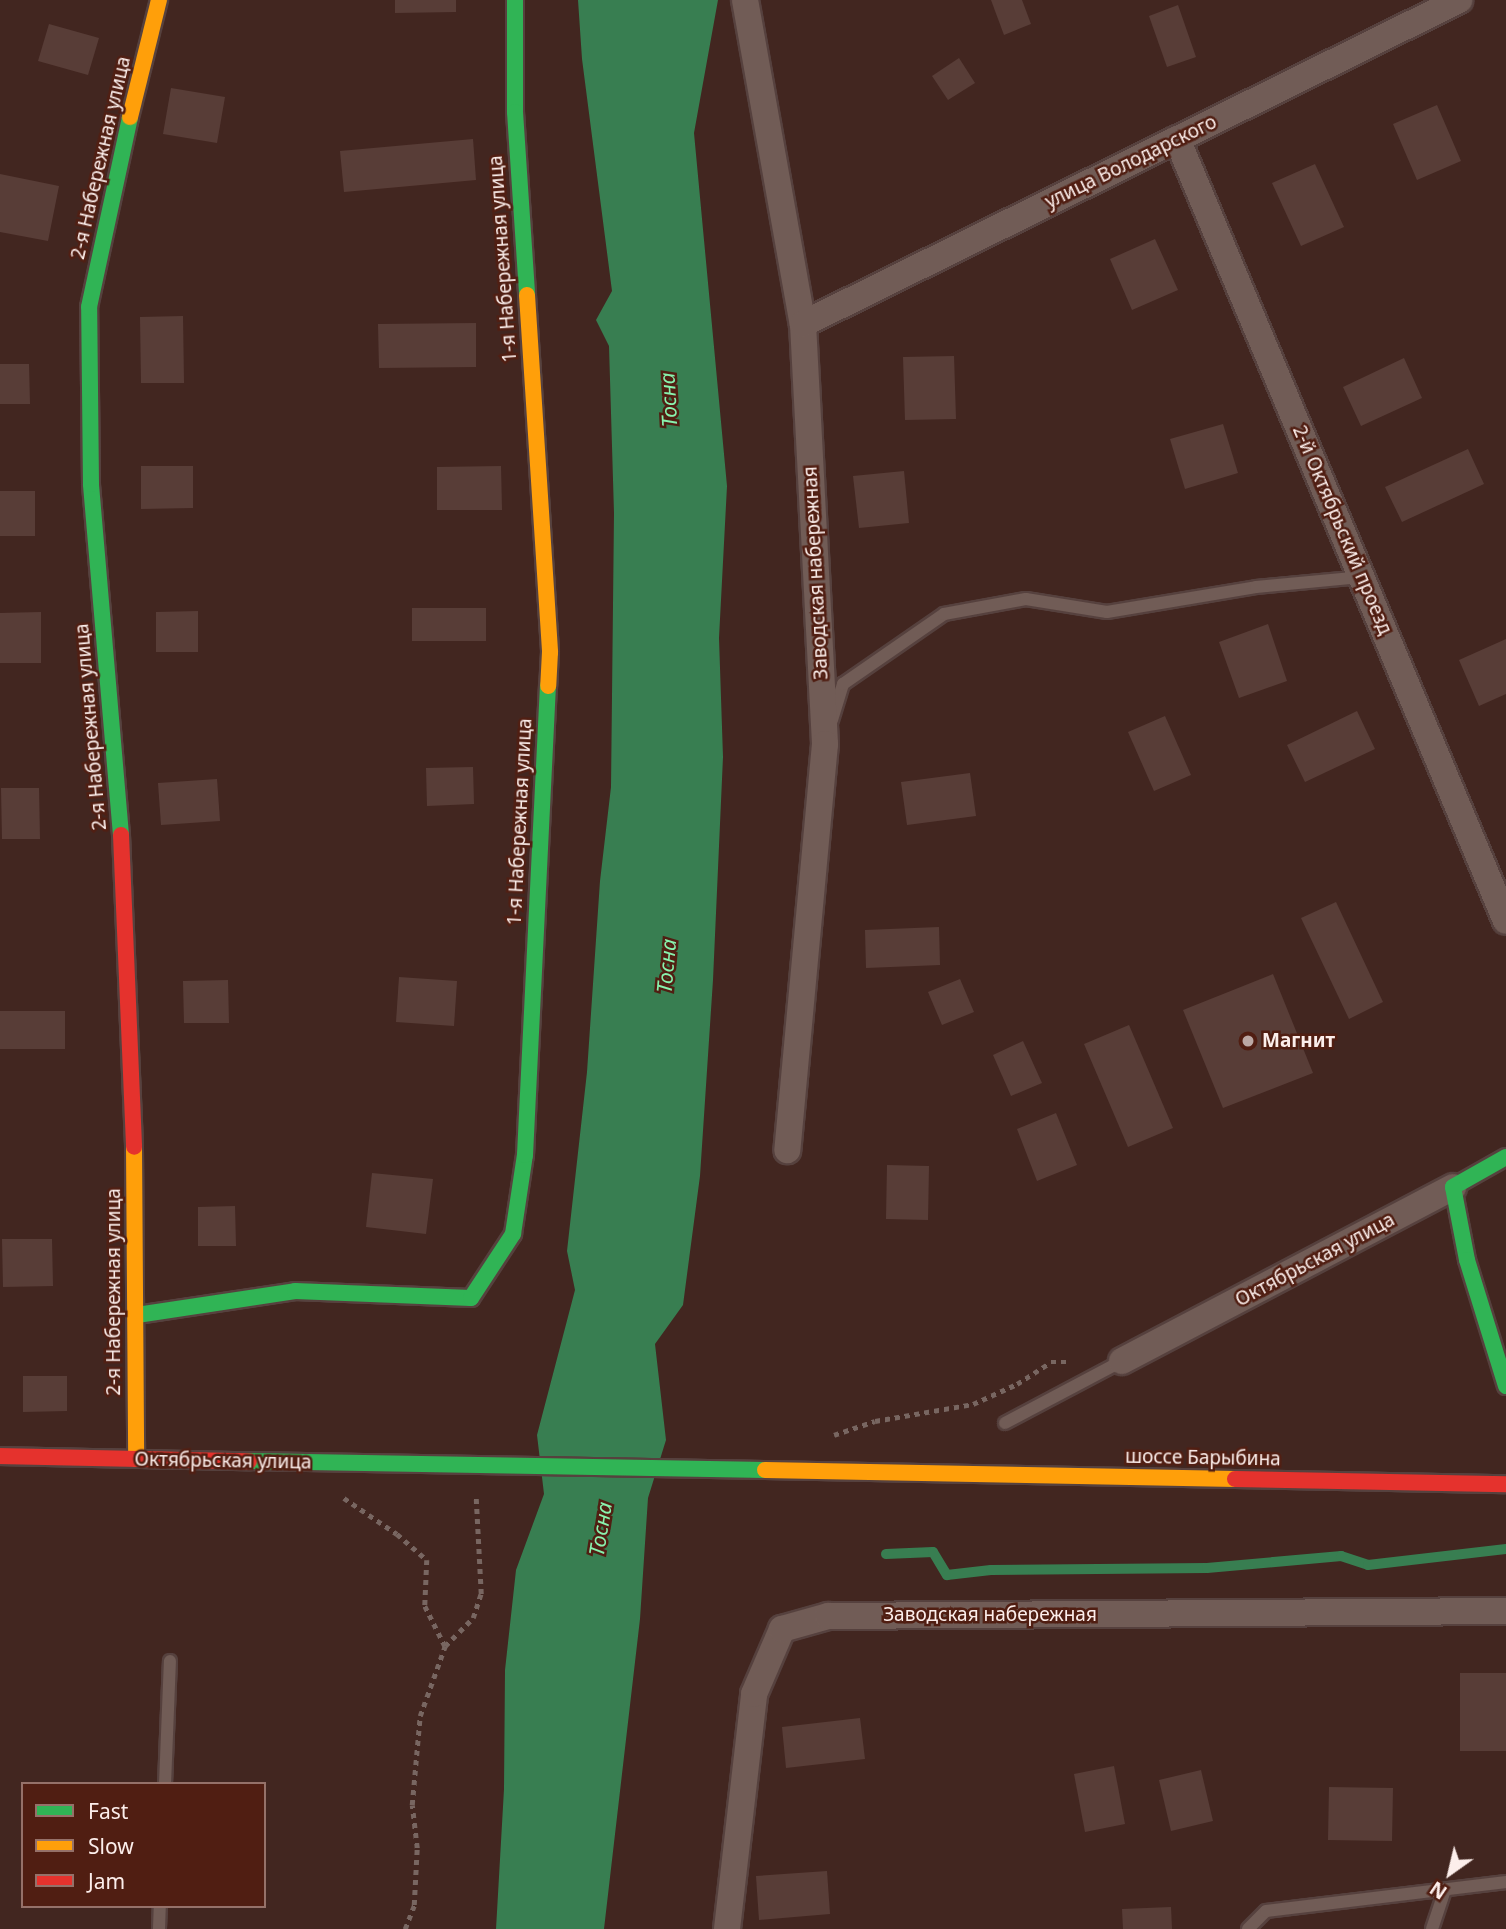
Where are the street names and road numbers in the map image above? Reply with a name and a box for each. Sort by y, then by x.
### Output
street label: 2-я Набережная улица [67,54,135,262]
street label: улица Володарского [1041,111,1221,213]
street label: 1-я Набережная улица [484,155,522,363]
street label: 2-й Октябрьский проезд [1288,422,1396,638]
street label: Заводская набережная [799,466,833,680]
street label: 2-я Набережная улица [71,623,111,831]
street label: 1-я Набережная улица [503,718,537,926]
street label: 2-я Набережная улица [103,1188,125,1396]
street label: Октябрьская улица [1232,1208,1398,1312]
street label: шоссе Барыбина [1125,1445,1281,1471]
street label: Октябрьская улица [134,1448,312,1474]
street label: Заводская набережная [883,1604,1097,1626]

